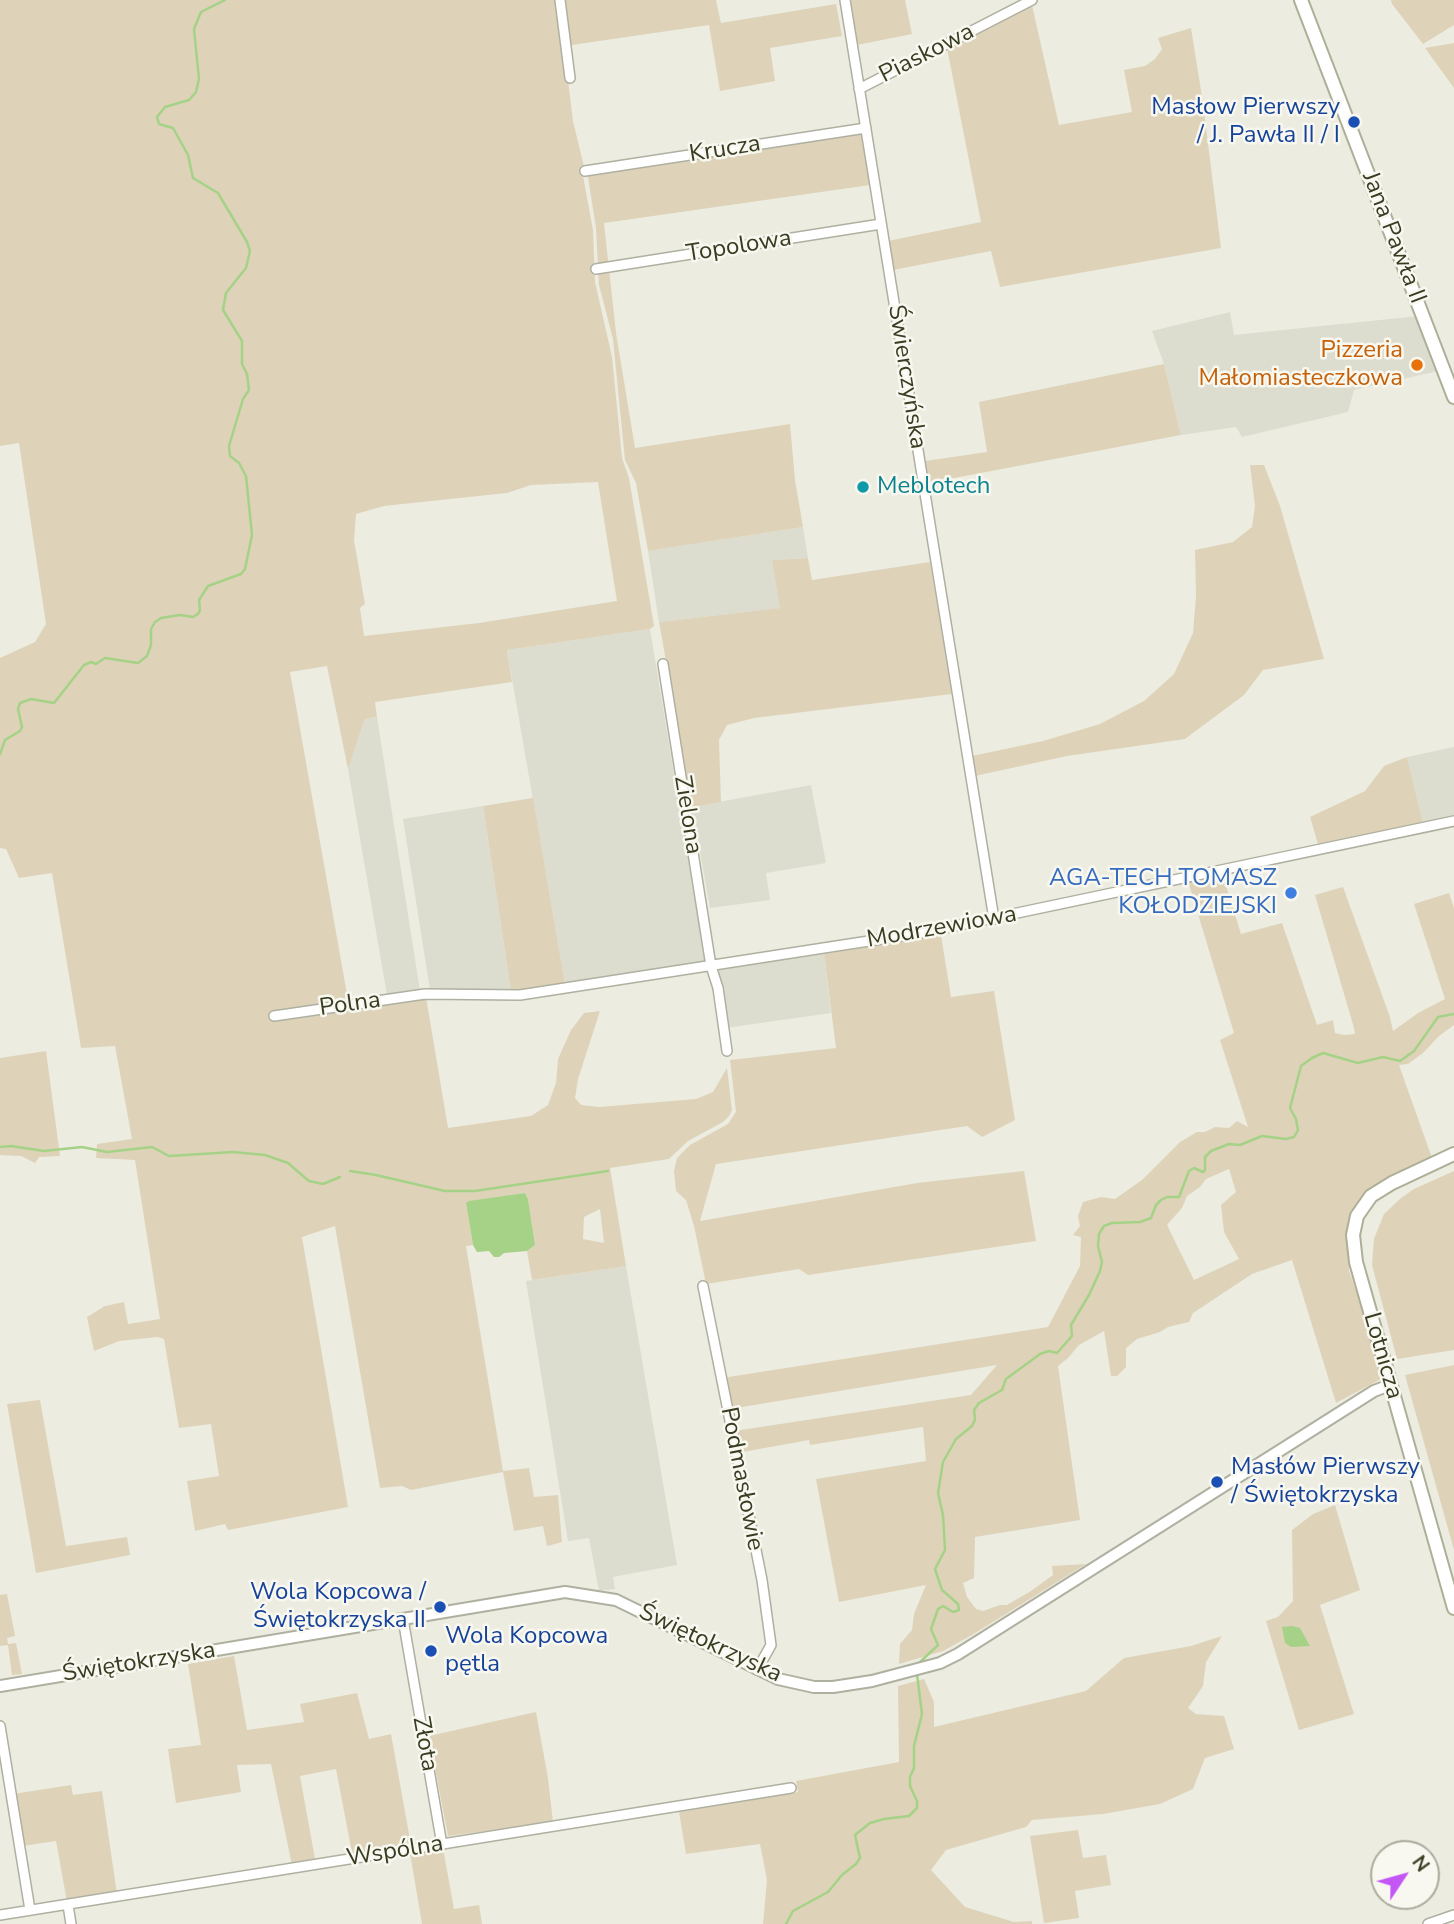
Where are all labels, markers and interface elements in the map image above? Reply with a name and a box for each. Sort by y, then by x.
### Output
street label: Piaskowa [875,18,979,90]
place label: Masłow Pierwszy / J. Pawła II / I [1151,94,1340,150]
marker: Masłow Pierwszy / J. Pawła II / I [1346,114,1362,130]
street label: Krucza [687,130,763,170]
street label: Jana Pawła II [1355,168,1431,308]
street label: Topolowa [684,224,794,270]
street label: Świerczyńska [880,303,932,451]
place label: Pizzeria Małomiasteczkowa [1198,337,1403,393]
marker: Pizzeria Małomiasteczkowa [1409,357,1425,373]
place label: Meblotech [877,473,990,501]
marker: Meblotech [855,479,871,495]
street label: Zielona [667,774,707,856]
place label: AGA-TECH TOMASZ KOŁODZIEJSKI [1049,865,1277,921]
marker: AGA-TECH TOMASZ KOŁODZIEJSKI [1283,885,1299,901]
street label: Modrzewiowa [865,901,1019,955]
street label: Polna [318,986,382,1024]
street label: Lotnicza [1356,1309,1408,1403]
street label: Podmasłowie [713,1405,769,1553]
place label: Masłów Pierwszy / Świętokrzyska [1231,1454,1420,1510]
marker: Masłów Pierwszy / Świętokrzyska [1209,1474,1225,1490]
place label: Wola Kopcowa / Świętokrzyska II [250,1579,426,1635]
street label: Świętokrzyska [634,1598,786,1690]
marker: Wola Kopcowa / Świętokrzyska II [432,1599,448,1615]
place label: Wola Kopcowa pętla [445,1623,608,1679]
street label: Świętokrzyska [60,1637,218,1689]
marker: Wola Kopcowa pętla [423,1643,439,1659]
street label: Złota [405,1714,443,1774]
street label: Wspólna [345,1830,445,1874]
north arrow [1370,1840,1440,1910]
text: N [1406,1850,1435,1877]

